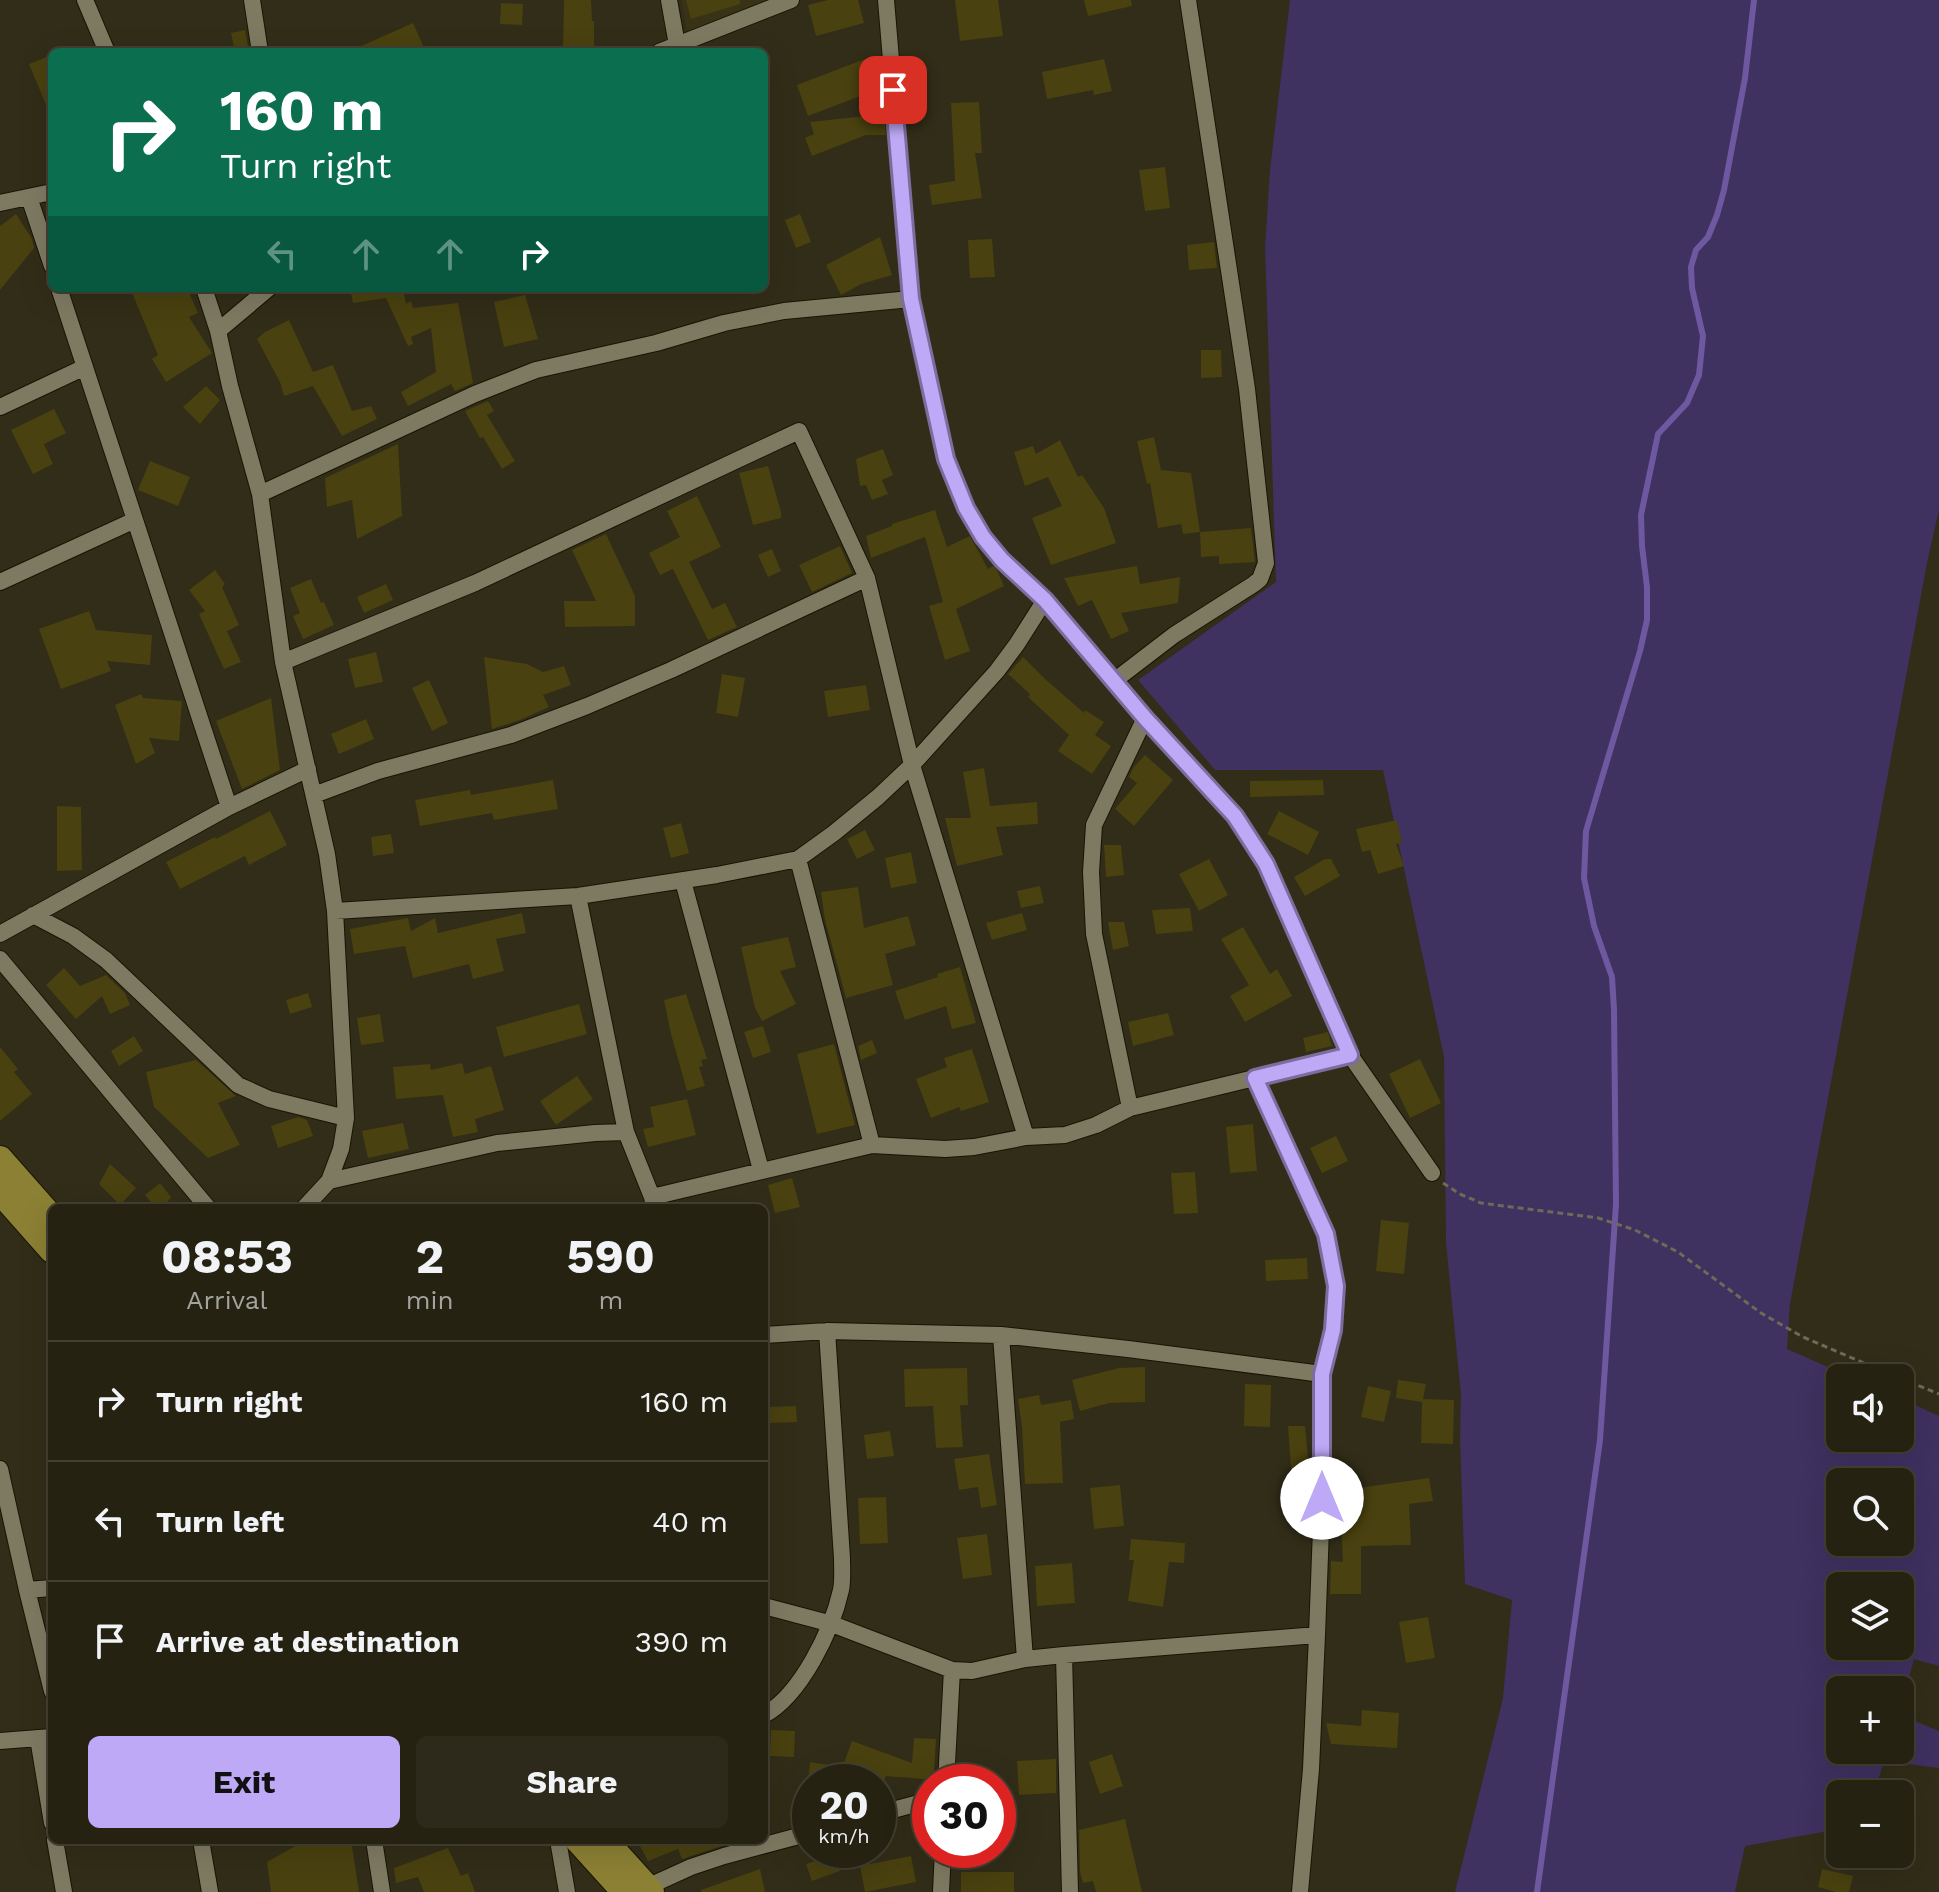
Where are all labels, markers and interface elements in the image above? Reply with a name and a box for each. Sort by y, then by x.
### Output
pin [859,56,927,124]
icon: arrive [871,68,915,112]
text: 160 m [220,78,383,144]
icon: right [88,80,192,184]
text: Turn right [220,145,391,187]
icon: left [260,232,304,276]
icon: ahead [344,232,388,276]
icon: ahead [428,232,472,276]
icon: right [512,232,556,276]
text: 08:53 [161,1228,293,1285]
text: 2 [415,1228,444,1285]
text: 590 [567,1228,655,1285]
text: Arrival [186,1285,267,1315]
text: min [406,1285,454,1315]
text: m [598,1285,623,1315]
map controls [1826,1364,1914,1868]
button: sound [1826,1364,1914,1452]
icon: right [88,1379,132,1423]
text: Turn right [156,1384,302,1419]
text: 160 m [641,1384,728,1419]
position arrow [1280,1456,1364,1540]
button: search [1826,1468,1914,1556]
icon: left [88,1499,132,1543]
text: Turn left [156,1504,284,1539]
text: 40 m [652,1504,728,1539]
button: layers [1826,1572,1914,1660]
icon: arrive [88,1619,132,1663]
text: Arrive at destination [156,1624,460,1659]
text: 390 m [635,1624,728,1659]
button: + [1826,1676,1914,1764]
button: Exit [88,1736,400,1828]
button: Share [416,1736,728,1828]
speed limit sign: 30 [912,1764,1016,1868]
button: − [1826,1780,1914,1868]
text: 20 [819,1782,869,1829]
text: km/h [818,1824,870,1848]

